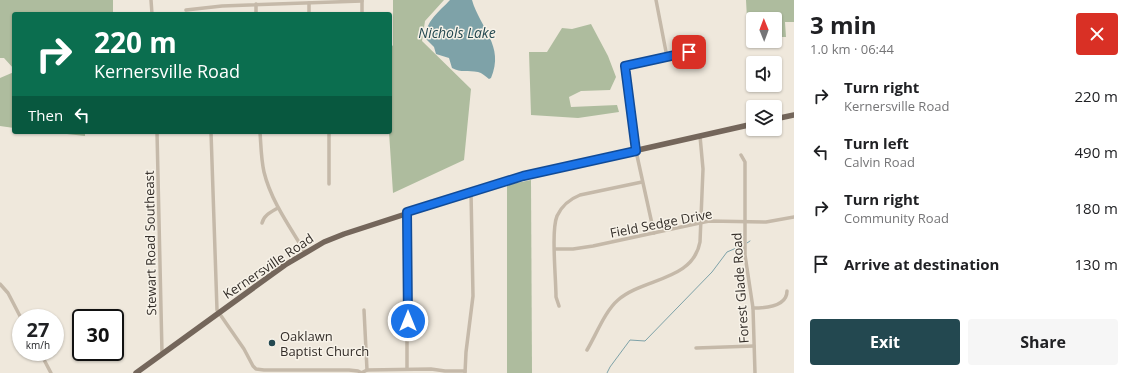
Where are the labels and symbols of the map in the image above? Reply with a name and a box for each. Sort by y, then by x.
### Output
north arrow [746,12,782,48]
water label: Nichols Lake [418,23,496,42]
pin [672,35,706,69]
street label: Stewart Road Southeast [140,170,160,316]
street label: Field Sedge Drive [608,204,714,242]
street label: Kernersville Road [219,229,317,303]
street label: Forest Glade Road [727,232,753,344]
position arrow [387,300,429,342]
speed limit sign: 30 [72,309,124,361]
place label: Oaklawn Baptist Church [280,327,369,360]
marker: Oaklawn Baptist Church [267,338,277,348]

